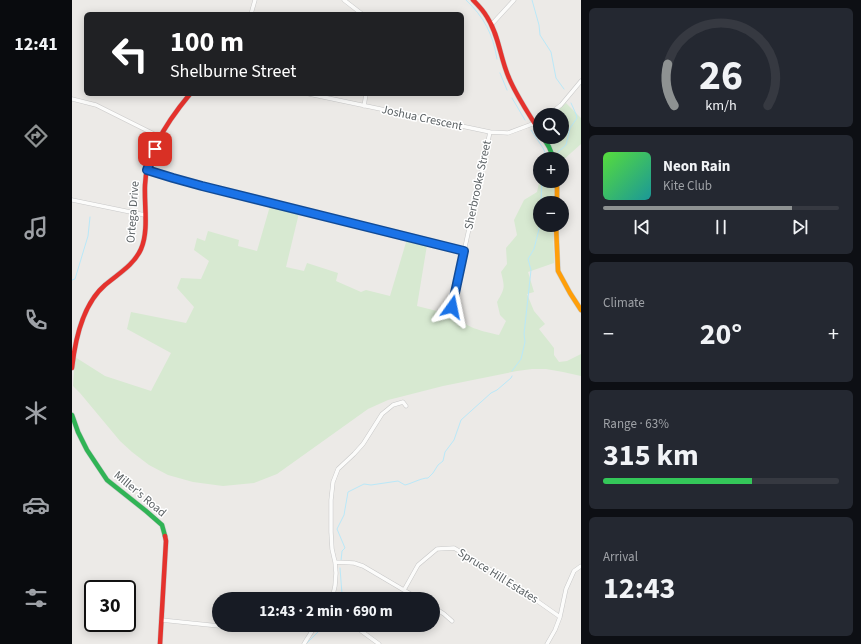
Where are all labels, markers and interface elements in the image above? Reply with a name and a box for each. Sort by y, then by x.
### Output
text: 100 m [170,22,244,62]
icon: left [104,28,156,80]
text: 12:41 [14,32,58,57]
text: 26 [699,45,743,105]
text: Shelburne Street [170,59,296,84]
text: km/h [705,94,737,115]
street label: Joshua Crescent [380,101,464,135]
map controls [533,108,569,232]
button: search [533,108,569,144]
icon: directions [22,122,50,150]
pin [138,132,172,166]
icon: arrive [144,138,166,160]
street label: Sherbrooke Street [460,139,496,231]
button: + [533,152,569,188]
text: Neon Rain [663,156,730,177]
text: Kite Club [663,177,712,195]
street label: Ortega Drive [122,180,144,244]
button: − [533,196,569,232]
icon: music [22,214,50,242]
icon: previous [631,216,653,238]
icon: pause [710,216,732,238]
icon: next [789,216,811,238]
position arrow [431,286,473,328]
text: Climate [603,294,645,312]
icon: phone [22,306,50,334]
text: 20° [700,313,742,356]
text: − [603,318,614,350]
text: + [828,318,839,350]
icon: climate [22,399,50,427]
text: Range · 63% [603,415,669,433]
text: 315 km [603,434,699,477]
street label: Miller's Road [110,467,170,521]
icon: car [22,491,50,519]
street label: Spruce Hill Estates [454,544,542,608]
text: Arrival [603,548,638,566]
text: 12:43 [603,567,675,610]
speed limit sign: 30 [84,580,136,632]
icon: filters [22,584,50,612]
text: 12:43 · 2 min · 690 m [259,601,393,622]

